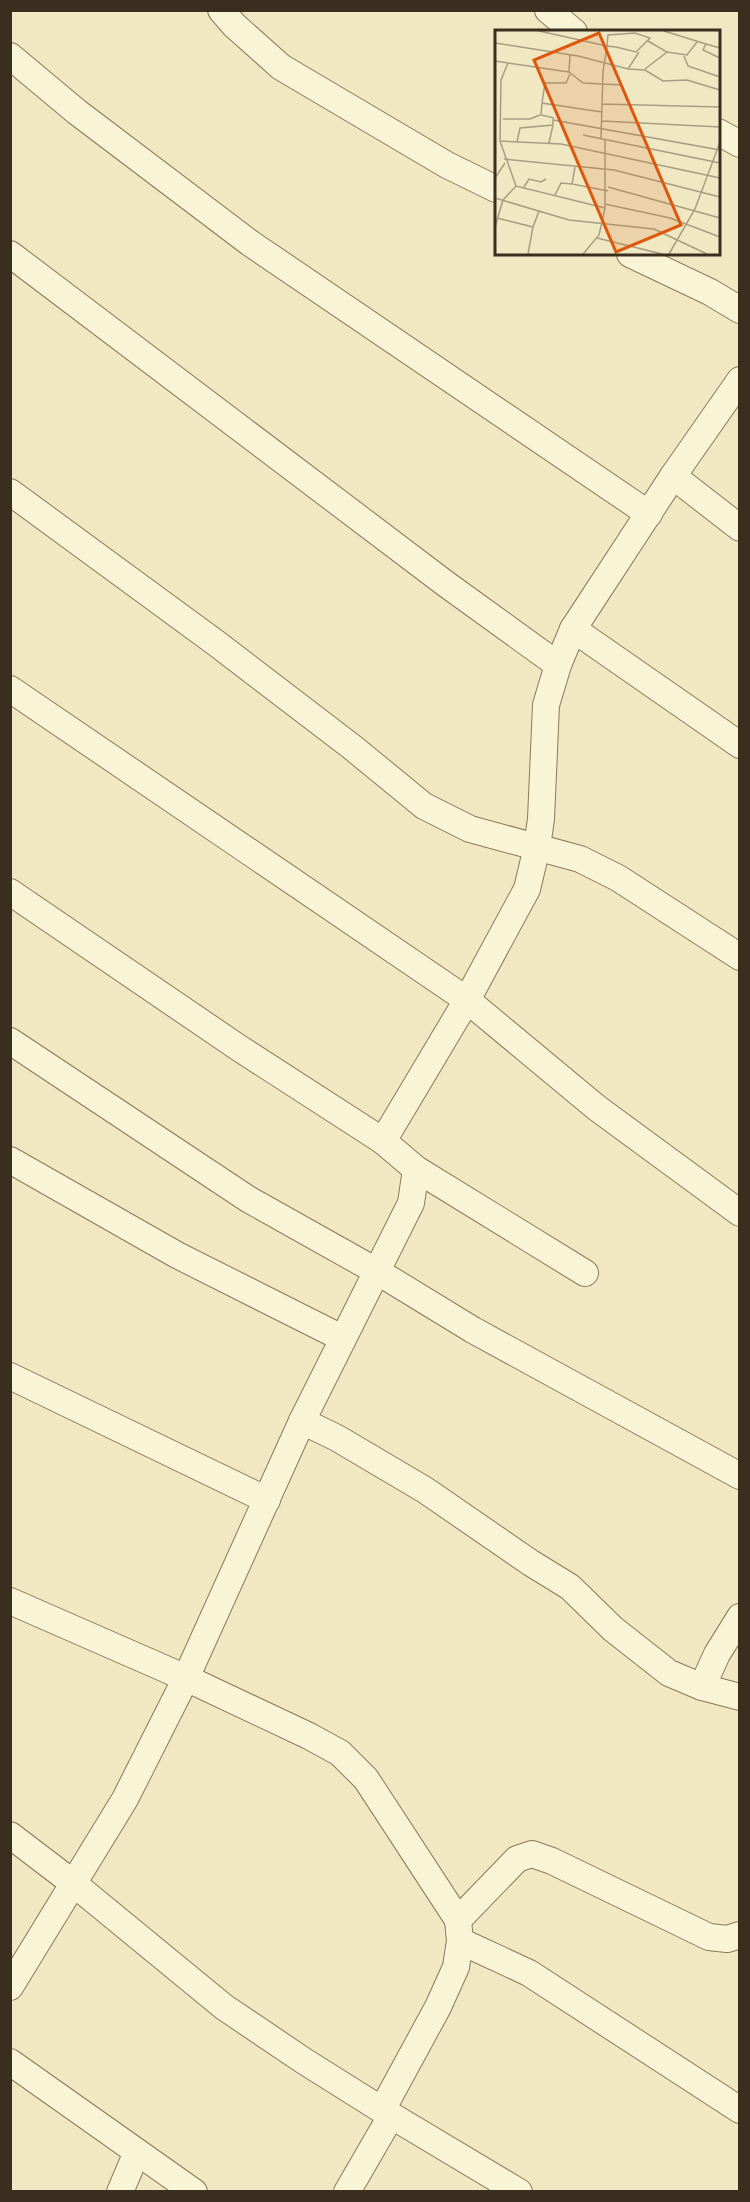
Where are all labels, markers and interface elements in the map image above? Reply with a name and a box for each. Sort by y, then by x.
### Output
inset map [495,30,720,255]

